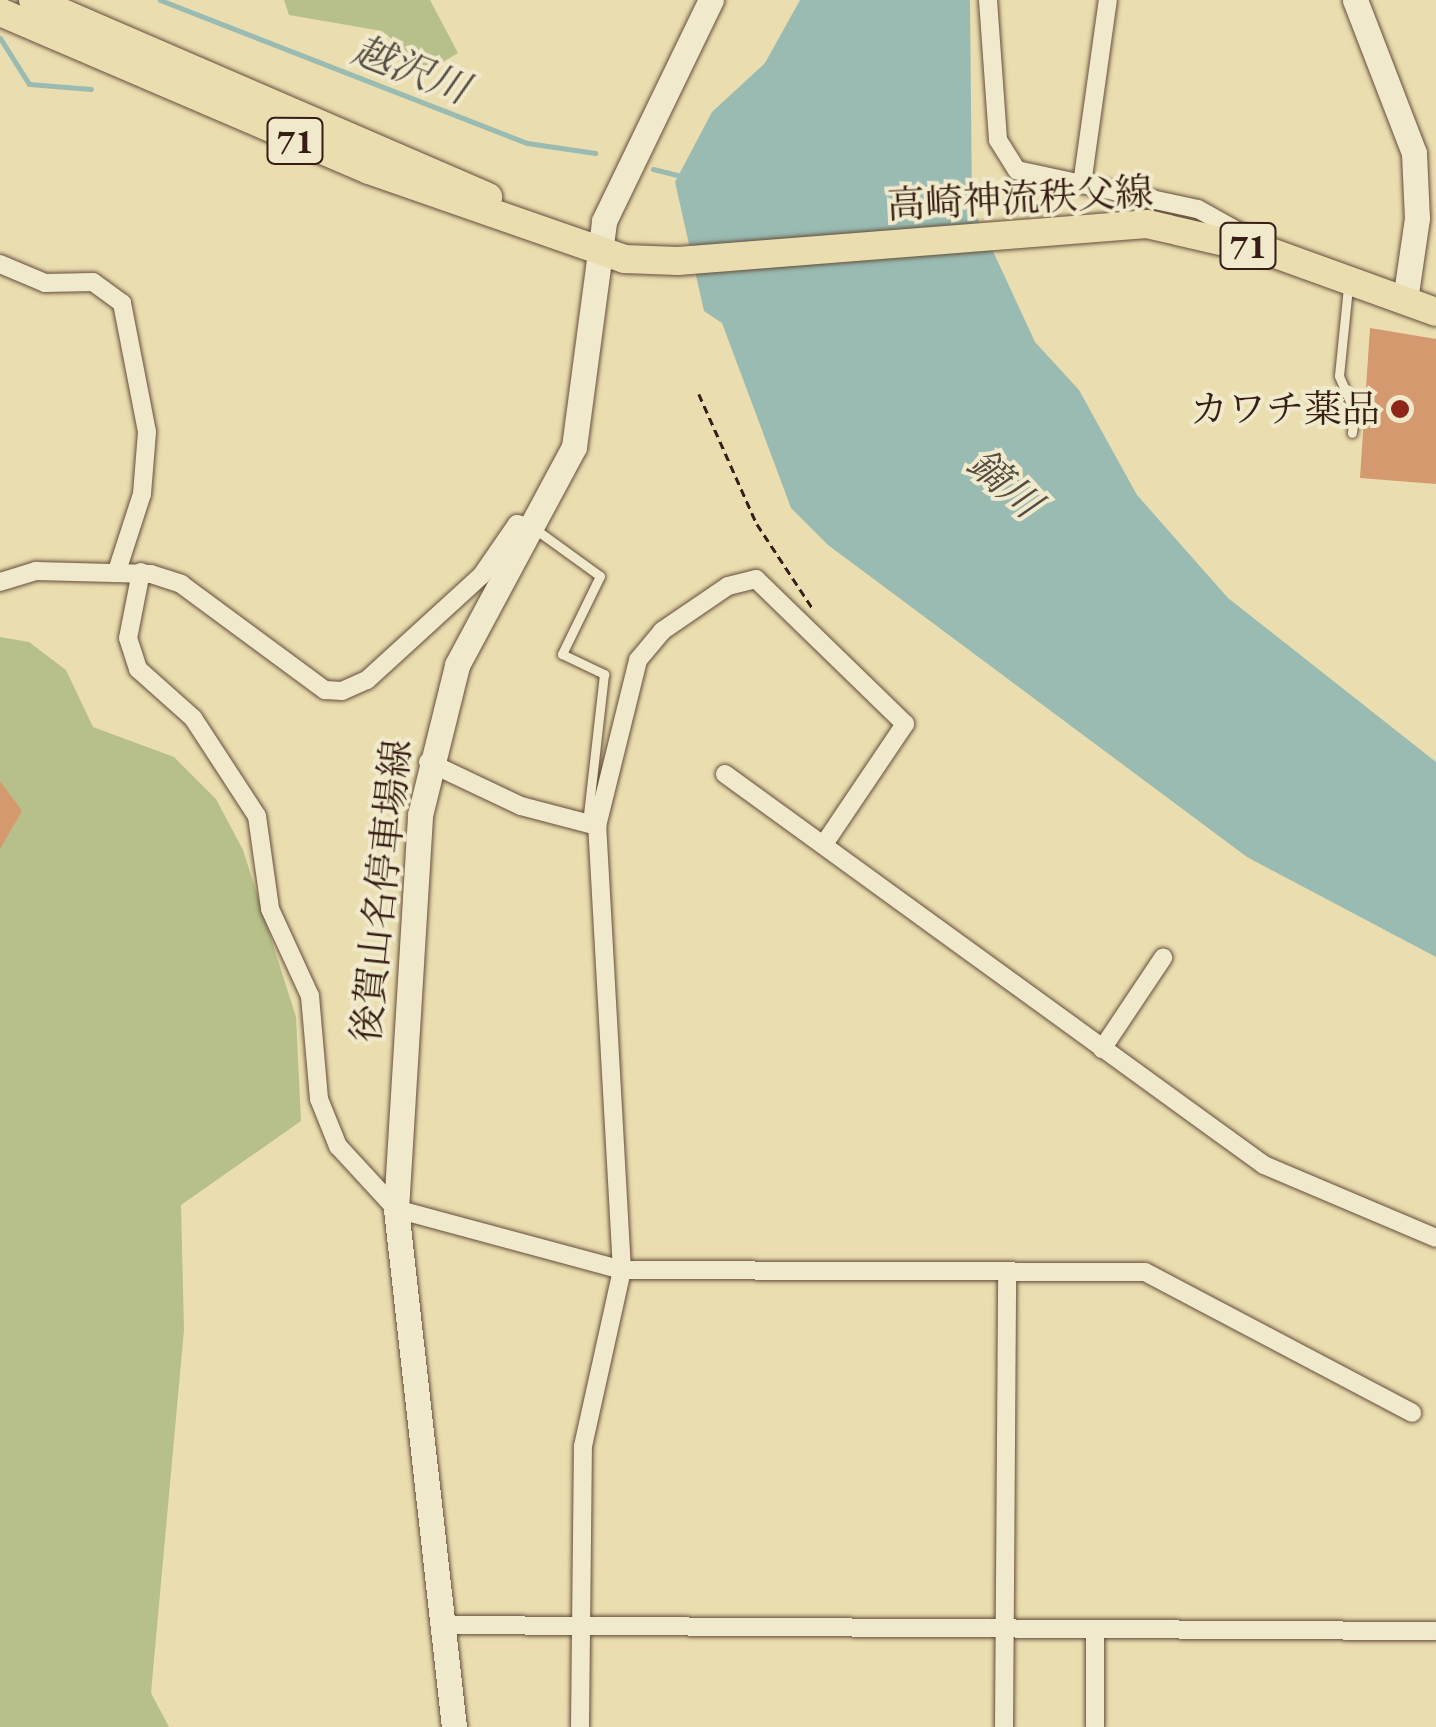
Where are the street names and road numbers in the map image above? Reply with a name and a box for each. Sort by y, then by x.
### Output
road number: 71 [265,111,325,171]
street label: 高崎神流秩父線 [886,168,1154,228]
road number: 71 [1218,216,1278,276]
street label: 後賀山名停車場線 [342,737,420,1045]

